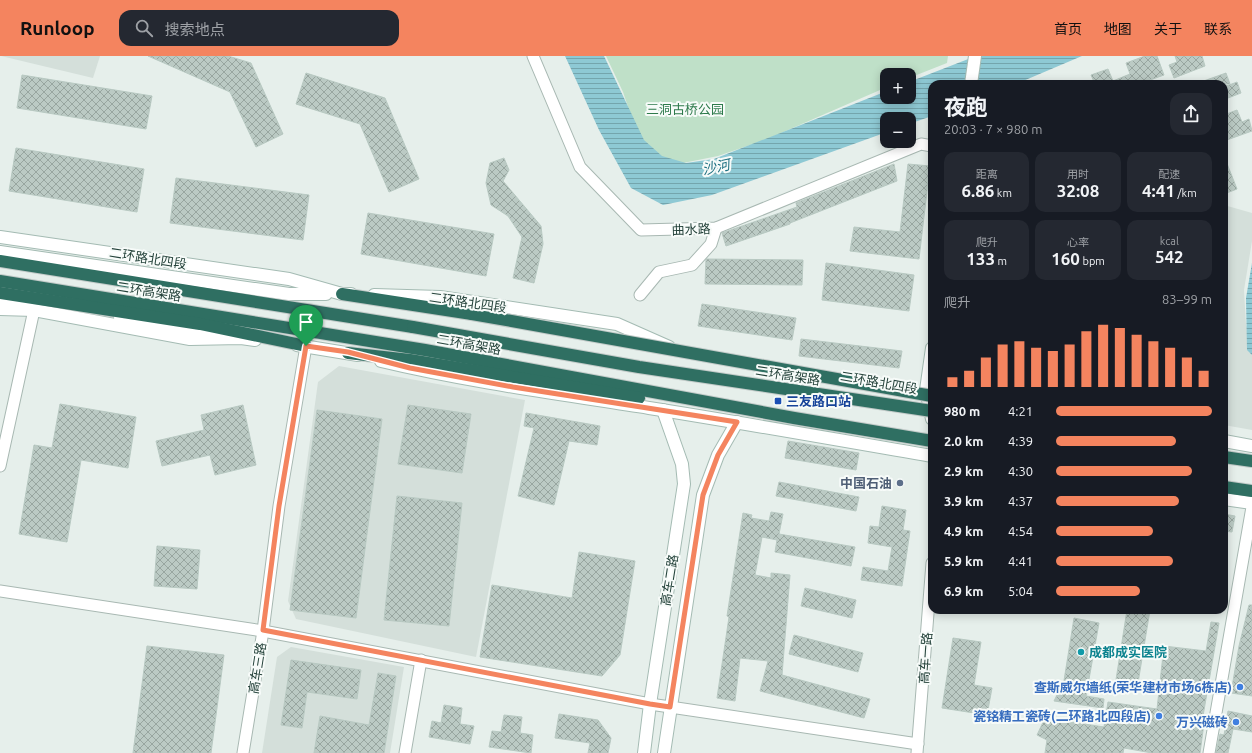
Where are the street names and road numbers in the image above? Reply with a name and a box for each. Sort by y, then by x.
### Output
street label: 曲水路 [671,221,711,237]
street label: 二环路北四段 [108,245,188,271]
street label: 二环高架路 [116,279,182,303]
street label: 二环路北四段 [428,290,508,314]
street label: 二环高架路 [436,331,502,357]
street label: 二环高架路 [755,363,821,387]
street label: 二环路北四段 [839,368,919,396]
street label: 高车二路 [658,553,680,607]
street label: 高车一路 [916,632,934,684]
street label: 高车三路 [246,641,268,695]

